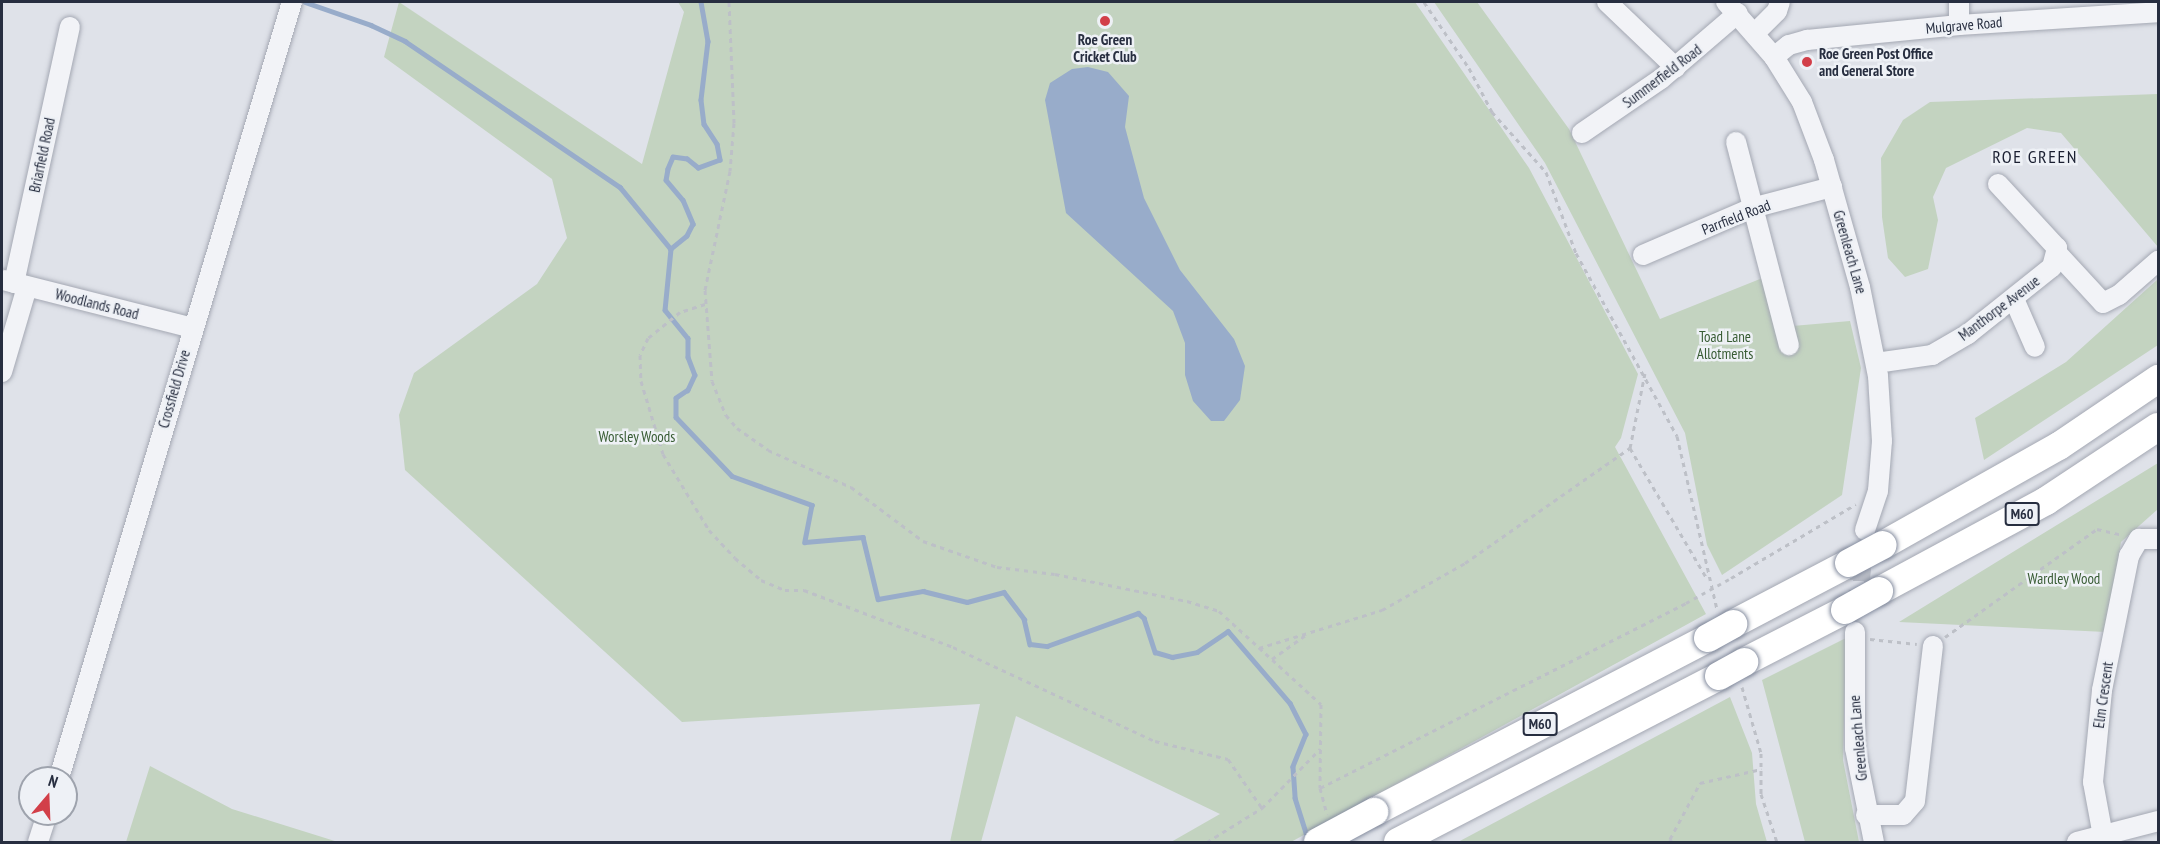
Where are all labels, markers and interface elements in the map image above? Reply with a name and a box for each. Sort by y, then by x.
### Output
street label: Mulgrave Road [1925,13,2003,37]
marker: Roe Green Cricket Club [1098,14,1112,28]
place label: Roe Green Cricket Club [1073,30,1137,65]
street label: Summerfield Road [1619,40,1705,112]
place label: Roe Green Post Office and General Store [1819,44,1933,79]
marker: Roe Green Post Office and General Store [1800,55,1814,69]
street label: Briarfield Road [25,116,59,194]
district label: ROE GREEN [1992,146,2078,168]
street label: Parrfield Road [1699,196,1773,238]
street label: Greenleach Lane [1830,208,1870,296]
street label: Manthorpe Avenue [1955,272,2043,344]
street label: Woodlands Road [53,285,141,323]
park label: Toad Lane Allotments [1697,327,1753,362]
street label: Crossfield Drive [154,348,194,430]
park label: Worsley Woods [598,428,676,446]
road number: M60 [2004,503,2040,525]
park label: Wardley Wood [2027,570,2101,588]
street label: Elm Crescent [2089,661,2117,729]
street label: Greenleach Lane [1845,694,1871,782]
road number: M60 [1522,713,1558,735]
north arrow [18,766,78,826]
text: N [46,770,61,792]

